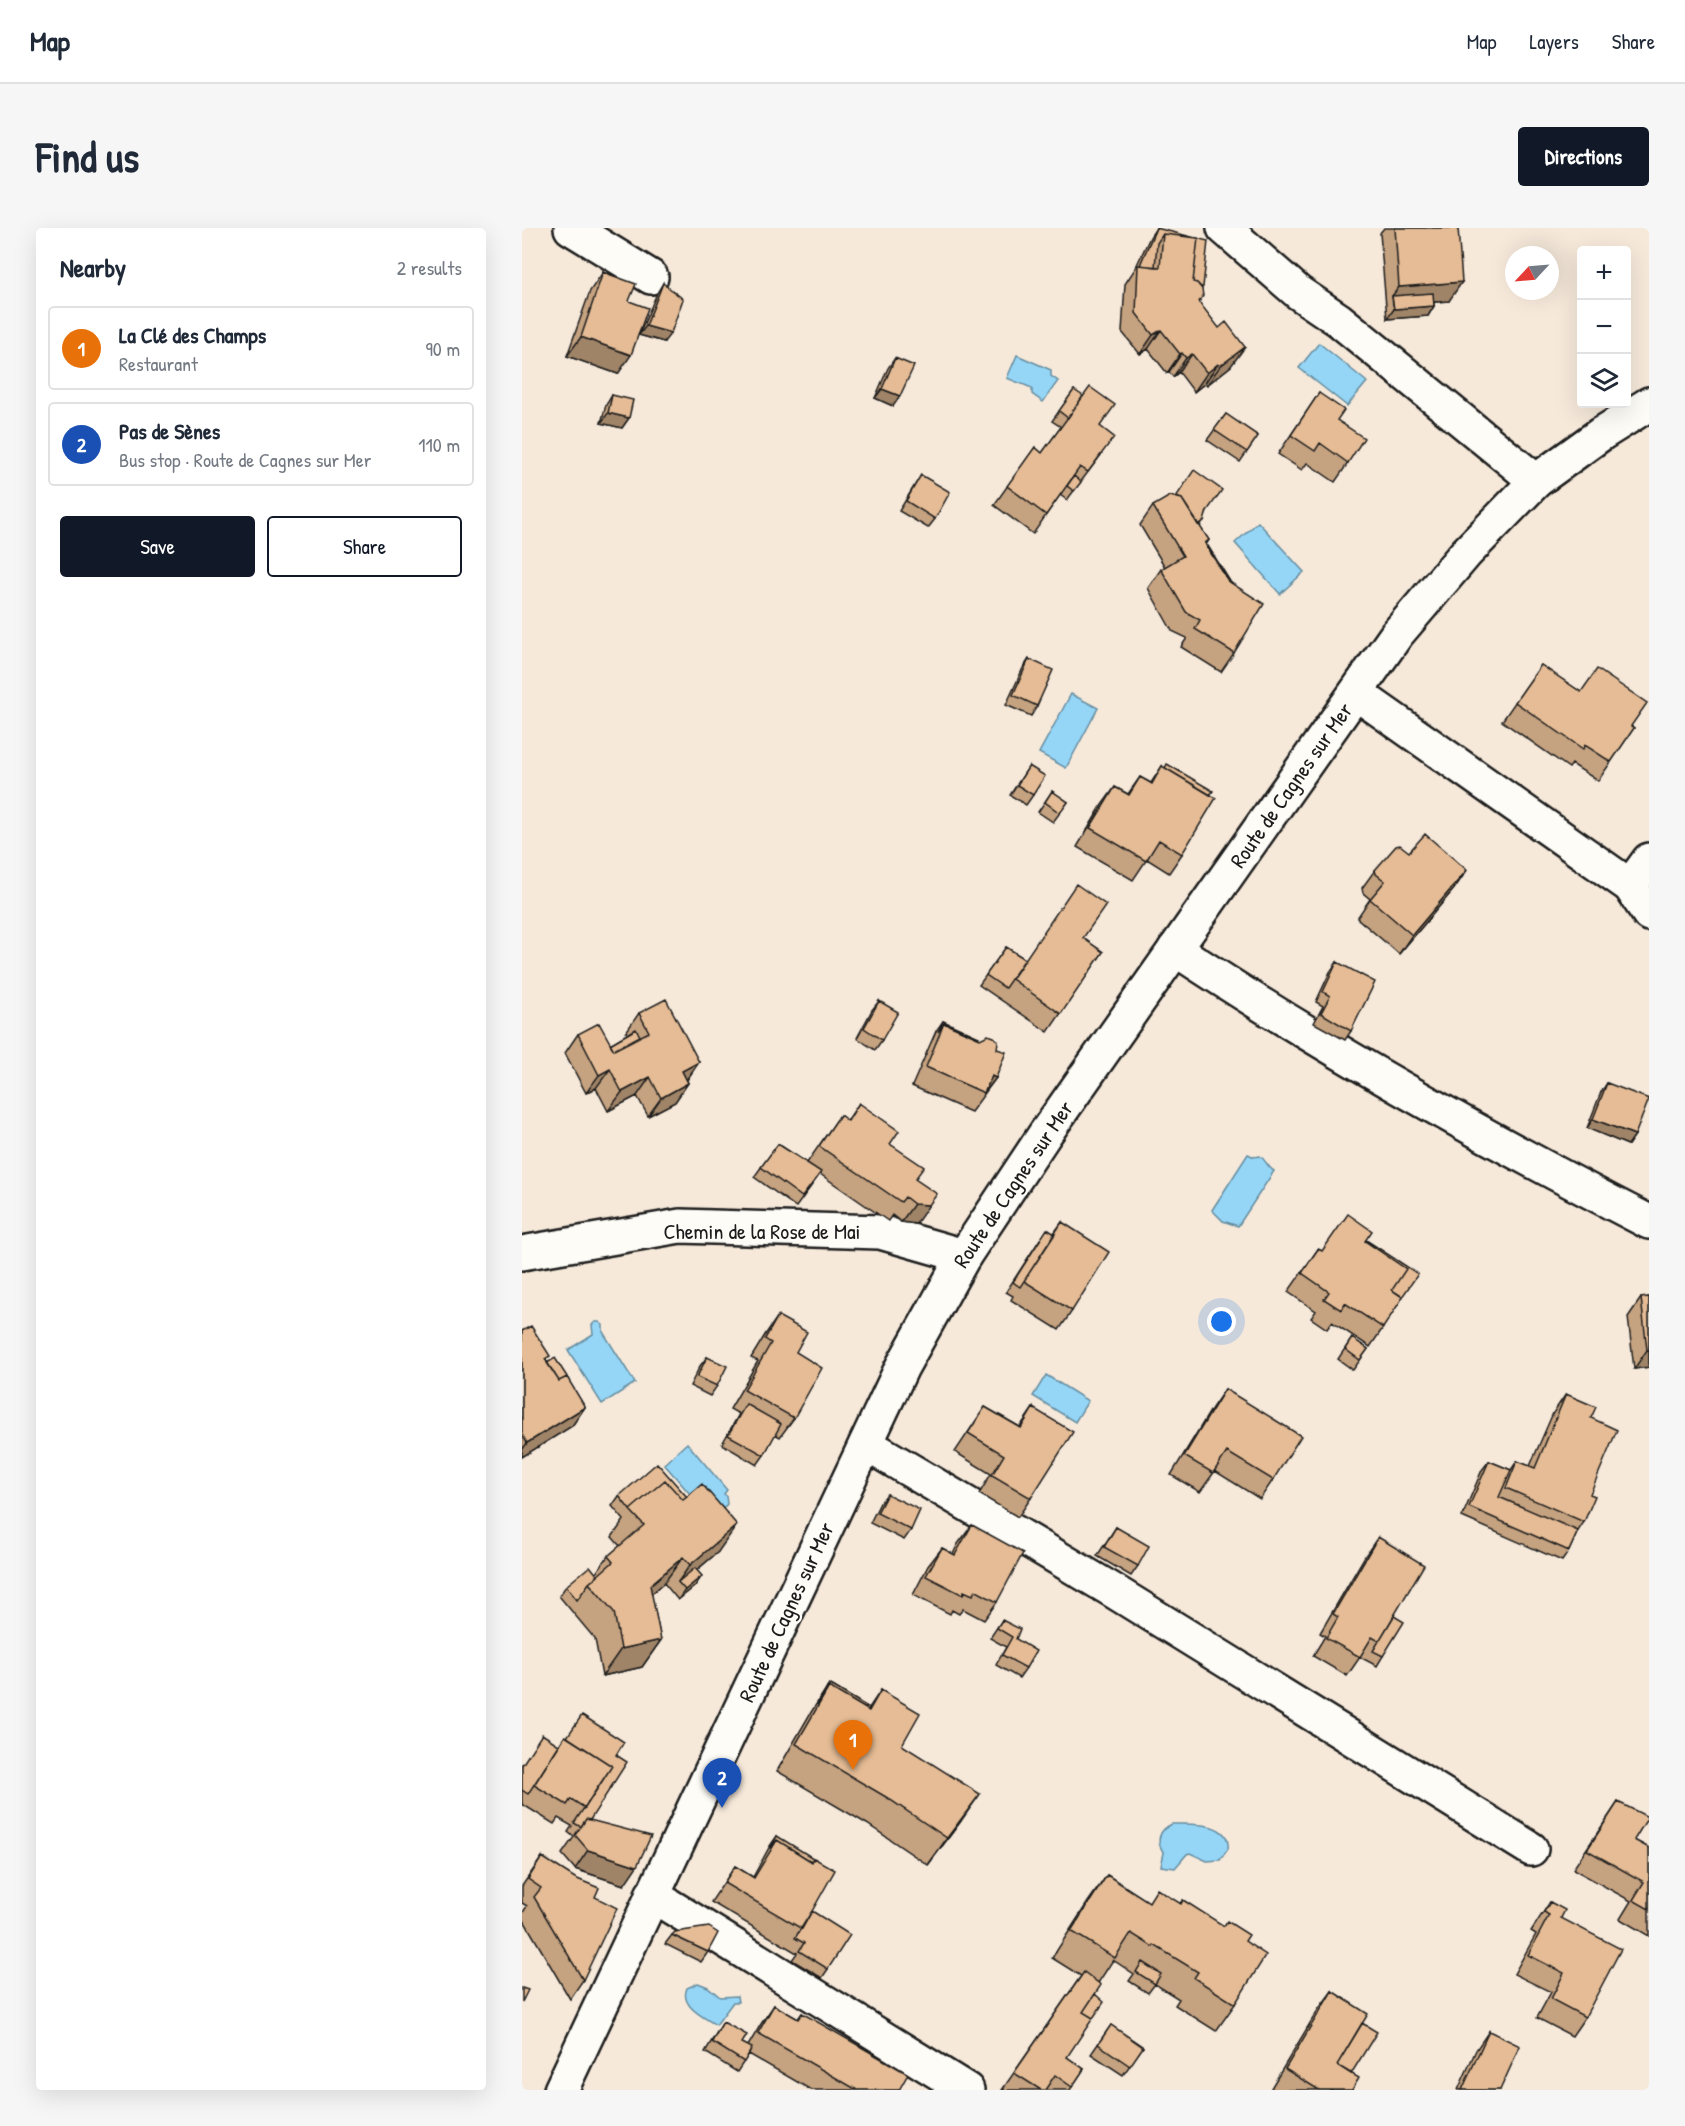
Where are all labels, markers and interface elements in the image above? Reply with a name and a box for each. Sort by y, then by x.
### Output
text: Map [30,22,70,60]
text: Map [1467,27,1496,56]
text: Layers [1529,27,1579,56]
text: Share [1612,27,1655,56]
button: Directions [1518,127,1649,186]
text: Find us [36,128,139,185]
north arrow [1505,246,1559,300]
map controls [1577,246,1631,408]
button: + [1577,246,1631,300]
text: Nearby [60,250,126,285]
text: 2 results [397,254,462,281]
button: − [1577,300,1631,354]
text: La Clé des Champs [119,320,266,350]
text: 1 [78,335,85,362]
text: 90 m [426,335,460,362]
text: Restaurant [119,350,198,377]
button: layers [1577,354,1631,408]
text: Pas de Sènes [119,416,220,446]
text: 2 [77,431,86,458]
text: 110 m [418,431,460,458]
text: Bus stop · Route de Cagnes sur Mer [119,446,371,473]
button: Save [60,516,255,577]
button: Share [267,516,462,577]
street label: Route de Cagnes sur Mer [1223,696,1360,874]
street label: Route de Cagnes sur Mer [946,1094,1080,1273]
street label: Chemin de la Rose de Mai [663,1216,861,1246]
your location [1207,1307,1236,1336]
street label: Route de Cagnes sur Mer [731,1517,841,1707]
pin: 1 [834,1720,872,1770]
pin: 2 [702,1758,742,1808]

